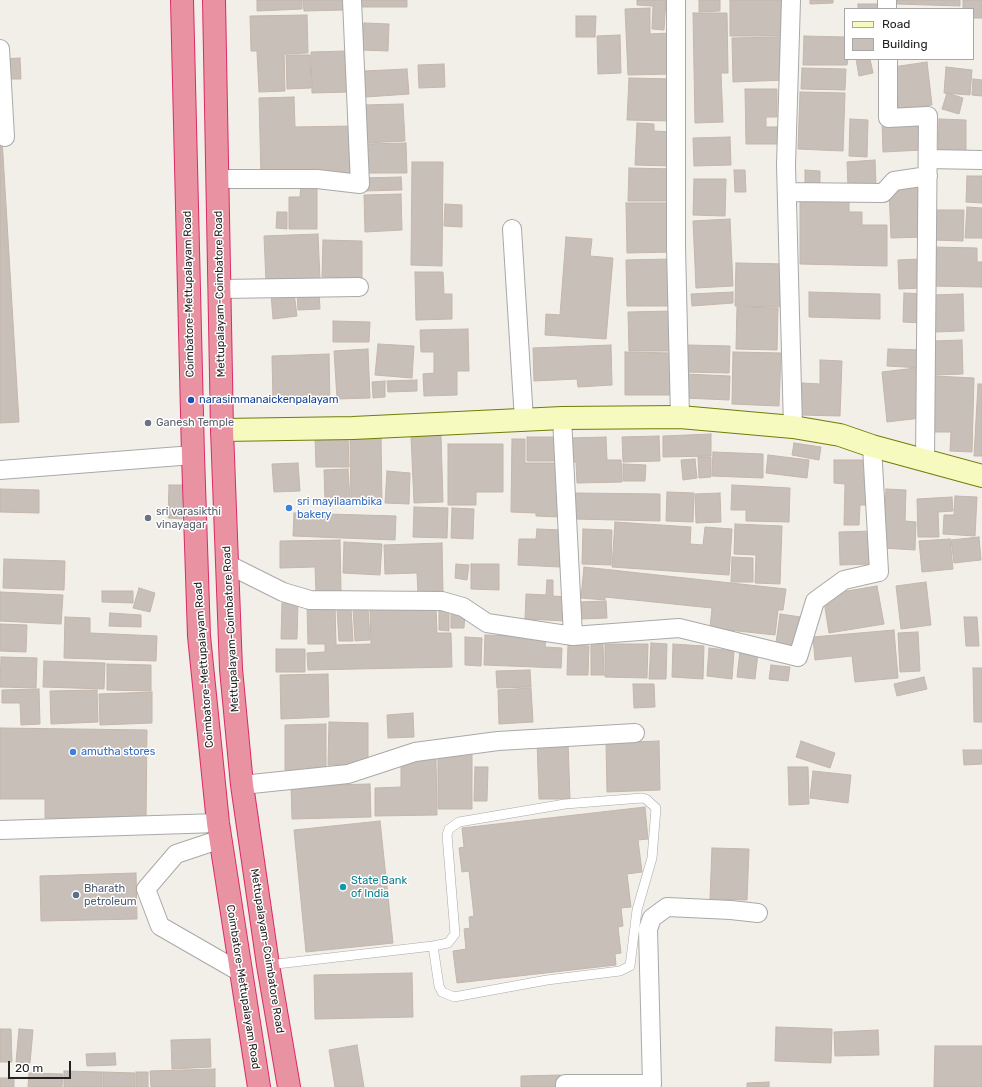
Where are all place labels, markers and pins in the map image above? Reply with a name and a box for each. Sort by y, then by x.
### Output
place label: narasimmanaickenpalayam [199,393,338,407]
marker: narasimmanaickenpalayam [186,395,196,405]
place label: Ganesh Temple [156,416,234,430]
marker: Ganesh Temple [143,418,153,428]
place label: sri mayilaambika bakery [297,495,382,521]
marker: sri mayilaambika bakery [284,503,294,513]
place label: sri varasikthi vinayagar [156,505,221,531]
marker: sri varasikthi vinayagar [143,513,153,523]
place label: amutha stores [81,745,155,759]
marker: amutha stores [68,747,78,757]
place label: State Bank of India [351,874,407,900]
place label: Bharath petroleum [84,882,137,908]
marker: State Bank of India [338,882,348,892]
marker: Bharath petroleum [71,890,81,900]

